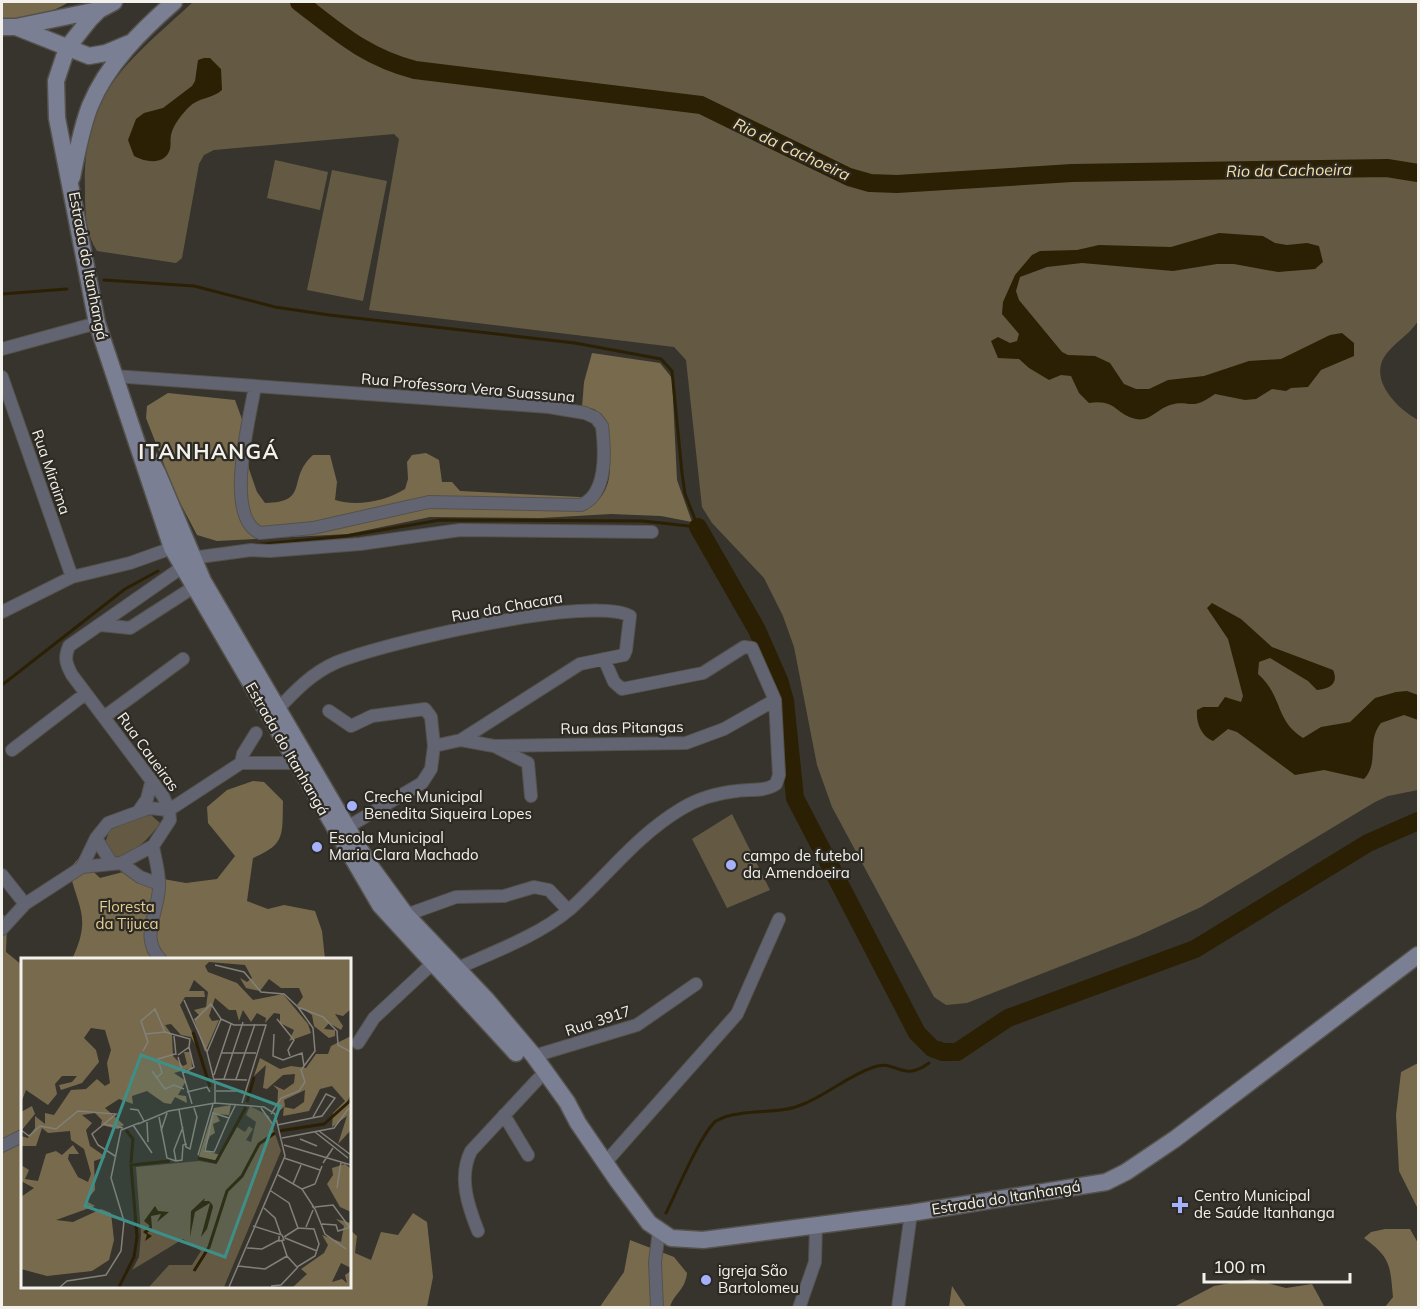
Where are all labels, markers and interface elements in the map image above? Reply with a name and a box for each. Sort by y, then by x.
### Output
water label: Rio da Cachoeira [731,113,854,185]
water label: Rio da Cachoeira [1226,159,1353,181]
street label: Estrada do Itanhangá [65,190,112,342]
street label: Rua Professora Vera Suassuna [360,369,576,406]
street label: Rua Miraima [28,427,75,517]
district label: ITANHANGÁ [138,438,280,464]
street label: Rua da Chacara [450,587,564,626]
street label: Estrada do Itanhangá [242,679,333,819]
street label: Rua Caueiras [113,708,183,795]
street label: Rua das Pitangas [560,717,684,738]
place label: Creche Municipal Benedita Siqueira Lopes [364,787,532,823]
marker: Creche Municipal Benedita Siqueira Lopes [345,799,359,813]
place label: Escola Municipal Maria Clara Machado [329,828,479,864]
marker: Escola Municipal Maria Clara Machado [310,840,324,854]
place label: campo de futebol da Amendoeira [743,846,863,882]
marker: campo de futebol da Amendoeira [724,858,738,872]
park label: Floresta da Tijuca [95,897,159,933]
inset map [21,958,351,1288]
street label: Rua 3917 [563,1001,633,1040]
street label: Estrada do Itanhangá [930,1176,1082,1219]
place label: Centro Municipal de Saúde Itanhanga [1194,1186,1335,1222]
marker: Centro Municipal de Saúde Itanhanga [1171,1196,1189,1214]
scale bar [1204,1246,1350,1284]
text: 100 m [1213,1255,1266,1278]
place label: igreja São Bartolomeu [718,1261,799,1297]
marker: igreja São Bartolomeu [699,1273,713,1287]

